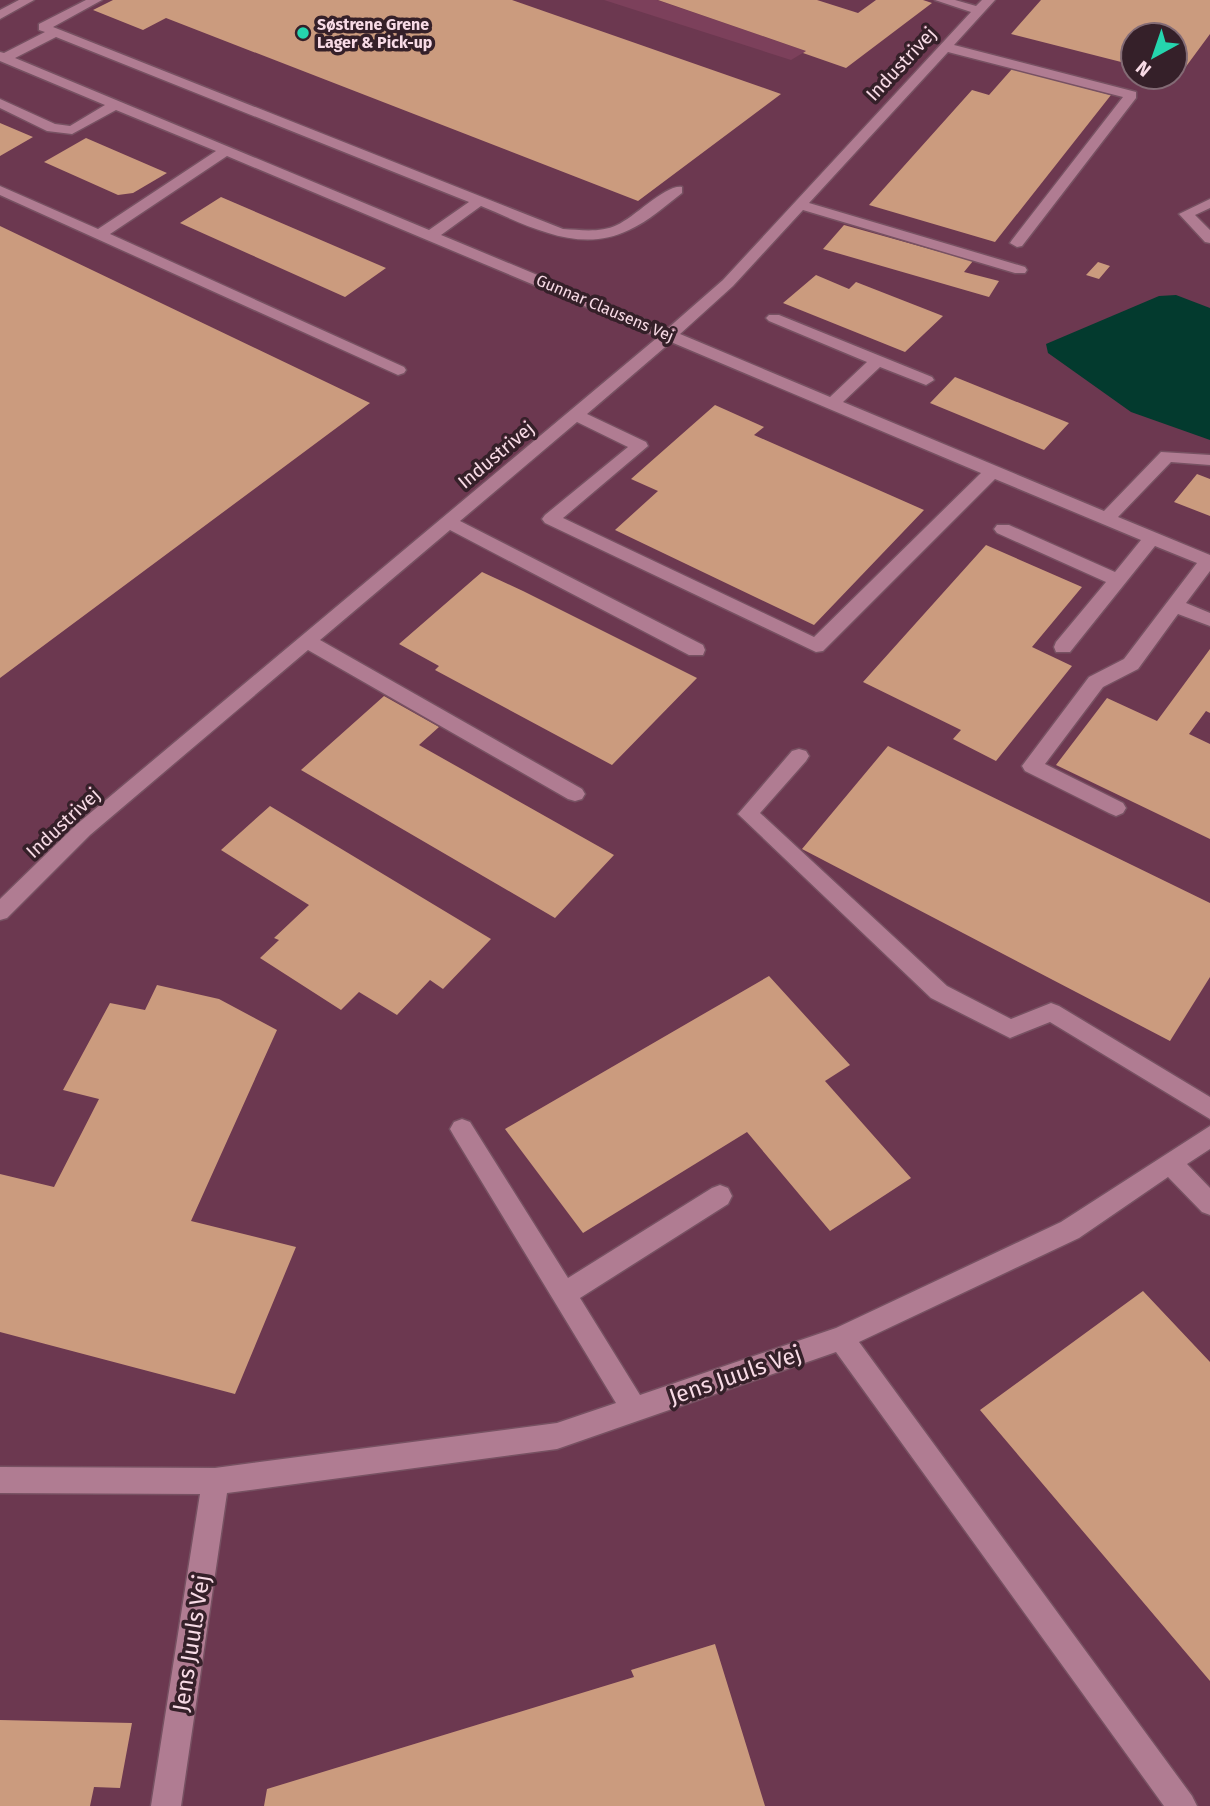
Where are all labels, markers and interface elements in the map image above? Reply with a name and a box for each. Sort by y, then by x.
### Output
place label: Søstrene Grene Lager & Pick-up [317,15,432,52]
north arrow [1119,21,1189,91]
street label: Industrivej [861,22,941,106]
marker: Søstrene Grene Lager & Pick-up [295,25,311,41]
text: N [1131,56,1156,82]
street label: Gunnar Clausens Vej [533,270,677,346]
street label: Industrivej [453,416,539,494]
street label: Industrivej [21,783,105,863]
street label: Jens Juuls Vej [665,1339,805,1411]
street label: Jens Juuls Vej [166,1572,216,1714]

